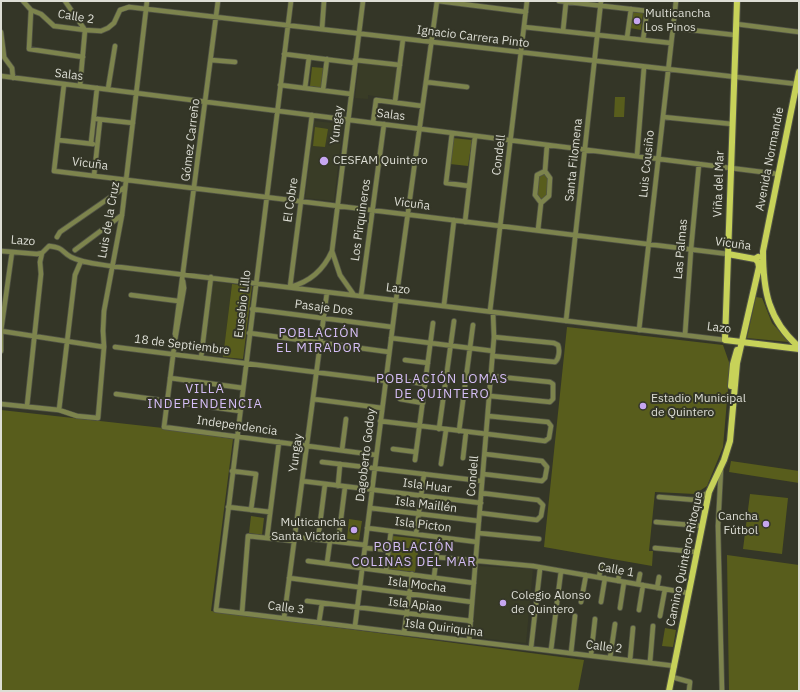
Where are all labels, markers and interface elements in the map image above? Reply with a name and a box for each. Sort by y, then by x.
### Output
street label: Calle 2 [57,7,95,27]
place label: Multicancha Los Pinos [645,7,710,35]
marker: Multicancha Los Pinos [632,16,642,26]
street label: Ignacio Carrera Pinto [416,23,530,51]
street label: Salas [54,66,84,84]
street label: Gómez Carreño [179,98,203,182]
street label: Yungay [327,105,347,145]
street label: Salas [376,106,406,124]
street label: Avenida Normandie [753,106,787,212]
street label: Santa Filomena [562,118,586,202]
street label: Luis Cousiño [636,130,658,198]
street label: Condell [489,134,509,176]
street label: Viña del Mar [711,150,727,218]
place label: CESFAM Quintero [333,154,428,168]
street label: Vicuña [71,155,109,173]
marker: CESFAM Quintero [318,155,330,167]
street label: El Cobre [281,177,301,223]
street label: Los Pirquineros [348,178,374,262]
street label: Luis de la Cruz [95,181,123,259]
street label: Vicuña [393,195,431,213]
street label: Las Palmas [671,218,691,280]
street label: Lazo [10,233,36,249]
street label: Vicuña [714,234,752,254]
street label: Eusebio Lillo [232,269,254,339]
street label: Lazo [385,280,411,298]
street label: Pasaje Dos [294,297,354,319]
street label: Lazo [706,319,732,337]
district label: POBLACIÓN EL MIRADOR [276,325,362,356]
street label: 18 de Septiembre [133,332,231,358]
district label: POBLACIÓN LOMAS DE QUINTERO [376,371,508,402]
district label: VILLA INDEPENDENCIA [147,381,263,412]
place label: Estadio Municipal de Quintero [651,392,746,420]
marker: Estadio Municipal de Quintero [638,401,648,411]
street label: Dagoberto Godoy [353,408,379,502]
street label: Independencia [196,413,278,439]
street label: Yungay [286,433,306,473]
street label: Condell [464,455,482,497]
street label: Isla Huar [402,476,452,496]
street label: Camino Quintero-Ritoque [664,490,706,628]
street label: Isla Maillén [394,494,458,516]
place label: Cancha Fútbol [718,510,758,538]
street label: Isla Picton [394,514,452,536]
place label: Multicancha Santa Victoria [271,516,346,544]
marker: Cancha Fútbol [761,519,771,529]
marker: Multicancha Santa Victoria [349,525,359,535]
district label: POBLACIÓN COLINAS DEL MAR [351,539,477,570]
street label: Calle 1 [597,560,635,580]
street label: Isla Mocha [387,574,447,596]
place label: Colegio Alonso de Quintero [511,589,591,617]
street label: Isla Apiao [387,595,443,615]
marker: Colegio Alonso de Quintero [498,598,508,608]
street label: Calle 3 [267,599,305,617]
street label: Isla Quiriquina [404,616,484,640]
street label: Calle 2 [585,638,623,656]

